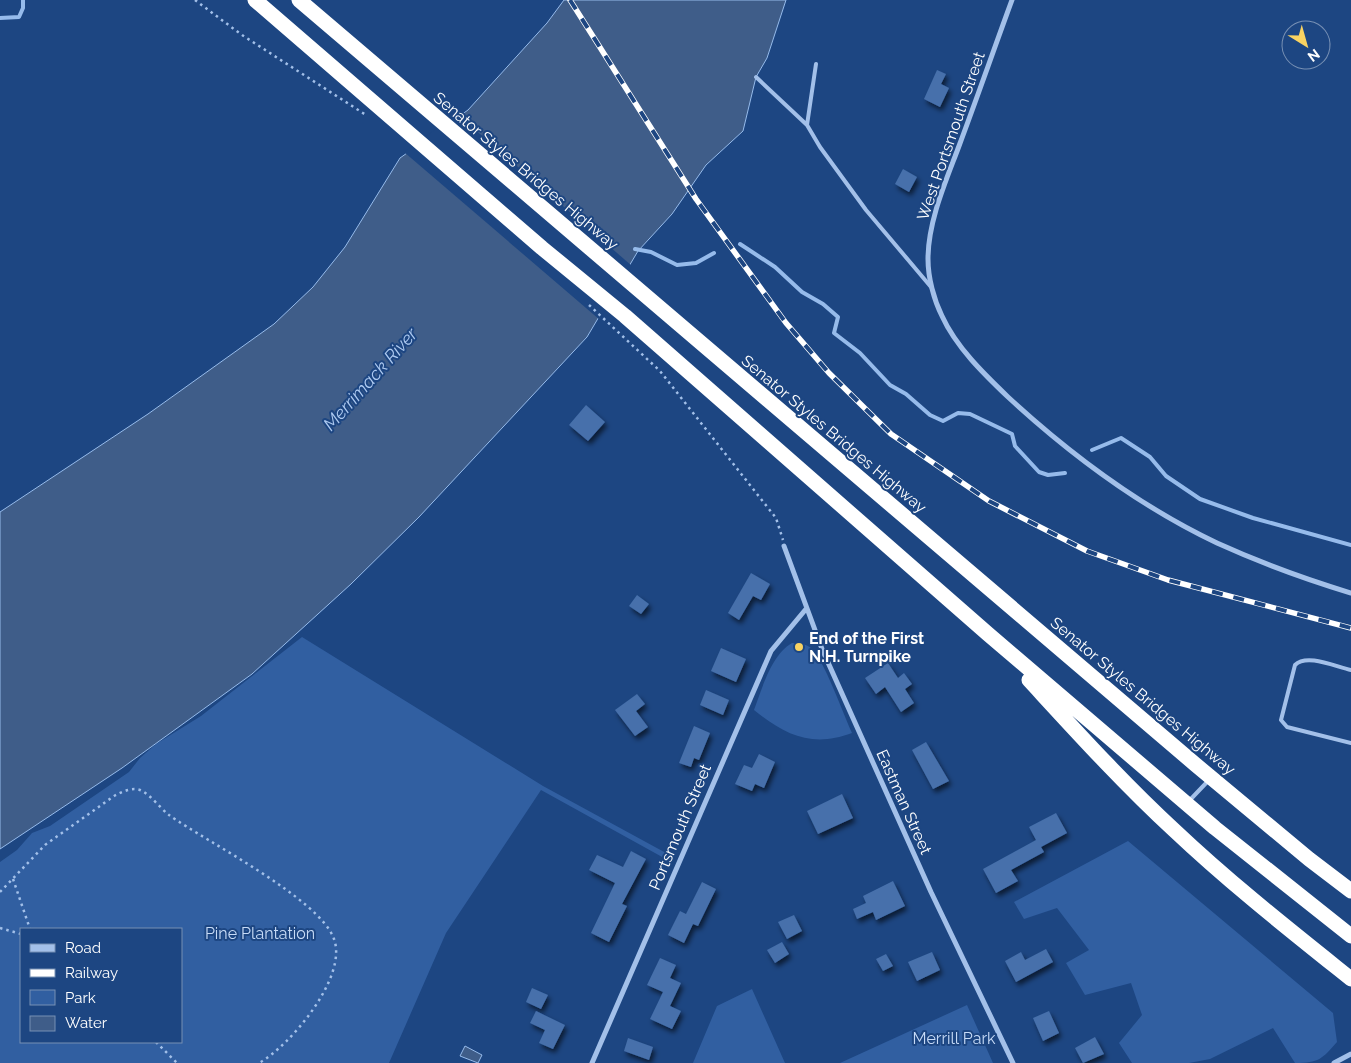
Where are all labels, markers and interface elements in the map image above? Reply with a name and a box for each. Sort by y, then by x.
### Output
north arrow [1281,20,1331,70]
text: N [1305,46,1323,65]
street label: West Portsmouth Street [913,49,989,223]
street label: Senator Styles Bridges Highway [430,88,623,254]
water label: Merrimack River [319,323,422,435]
street label: Senator Styles Bridges Highway [738,351,931,517]
street label: Senator Styles Bridges Highway [1047,613,1240,779]
place label: End of the First N.H. Turnpike [809,629,924,666]
marker: End of the First N.H. Turnpike [793,641,805,653]
street label: Eastman Street [872,747,936,858]
street label: Portsmouth Street [645,761,715,893]
park label: Pine Plantation [205,924,315,943]
legend [20,928,182,1043]
text: Road [65,939,101,957]
text: Railway [65,964,118,982]
text: Park [65,989,96,1007]
text: Water [65,1014,108,1032]
park label: Merrill Park [913,1029,996,1048]

